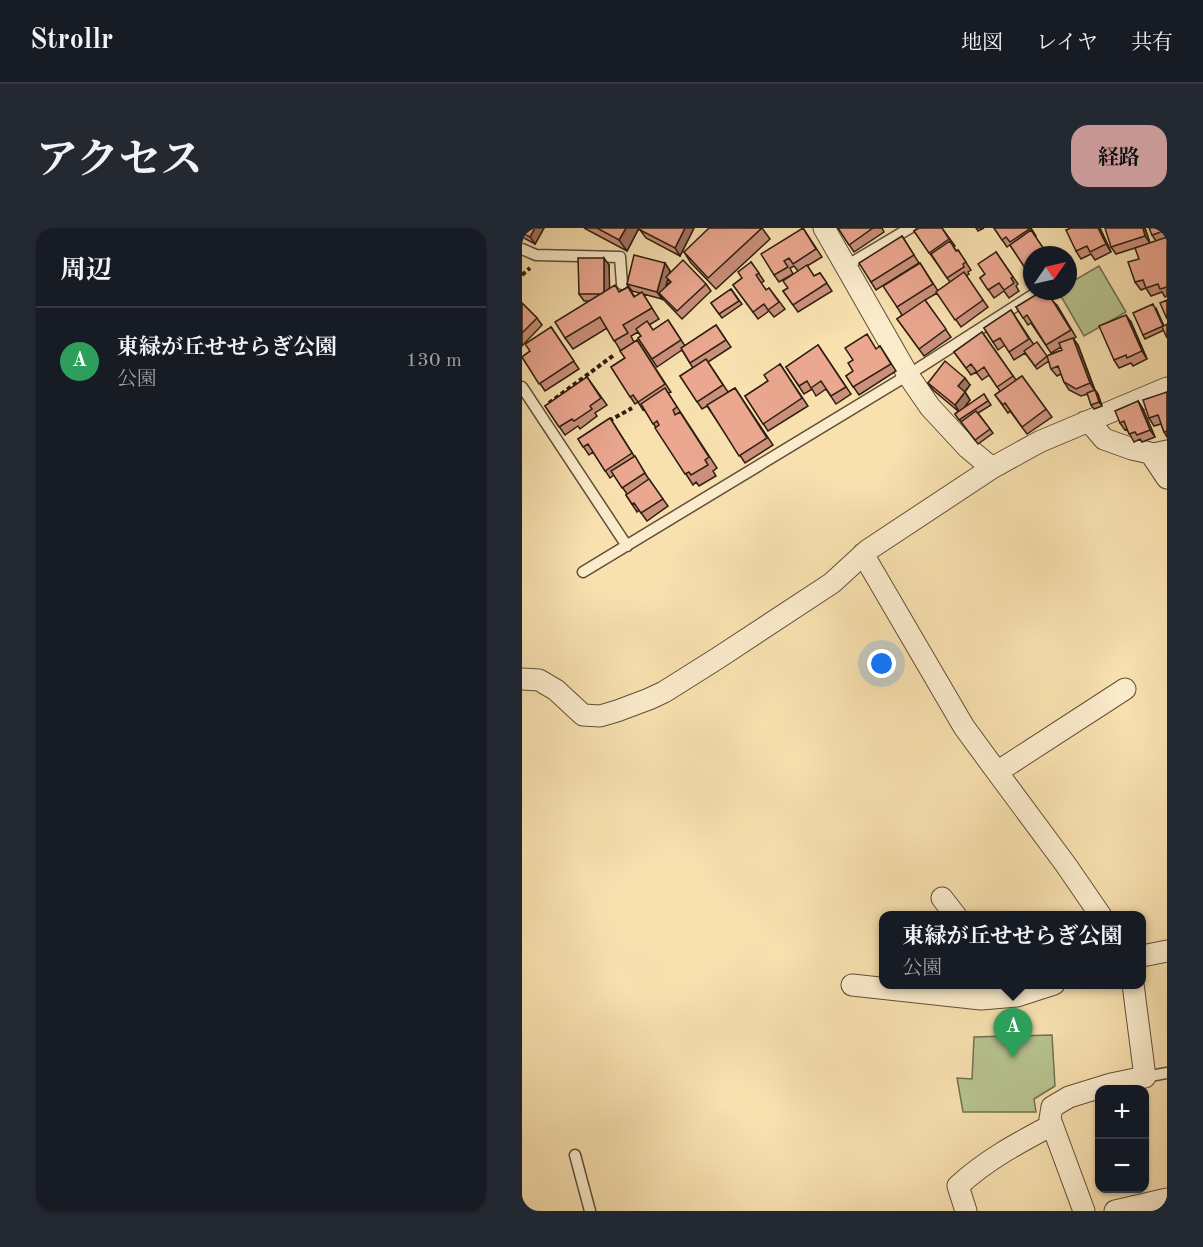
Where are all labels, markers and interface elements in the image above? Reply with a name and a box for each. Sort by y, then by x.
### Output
text: Strollr [30,27,113,55]
text: 地図 [961,33,1003,54]
text: レイヤ [1036,33,1098,54]
text: 共有 [1131,33,1173,54]
button: 経路 [1071,125,1167,187]
text: アクセス [36,141,203,183]
north arrow [1023,246,1077,300]
text: 周辺 [60,258,112,284]
text: 東緑が丘せせらぎ公園 [117,337,337,359]
text: A [72,351,87,371]
text: 130 m [406,351,462,371]
text: 公園 [117,370,157,390]
your location [867,649,896,678]
popup [879,911,1146,989]
text: 東緑が丘せせらぎ公園 [902,926,1123,948]
text: 公園 [902,959,942,979]
pin: A [994,1008,1032,1058]
map controls [1095,1085,1149,1193]
button: + [1095,1085,1149,1139]
button: − [1095,1139,1149,1193]

